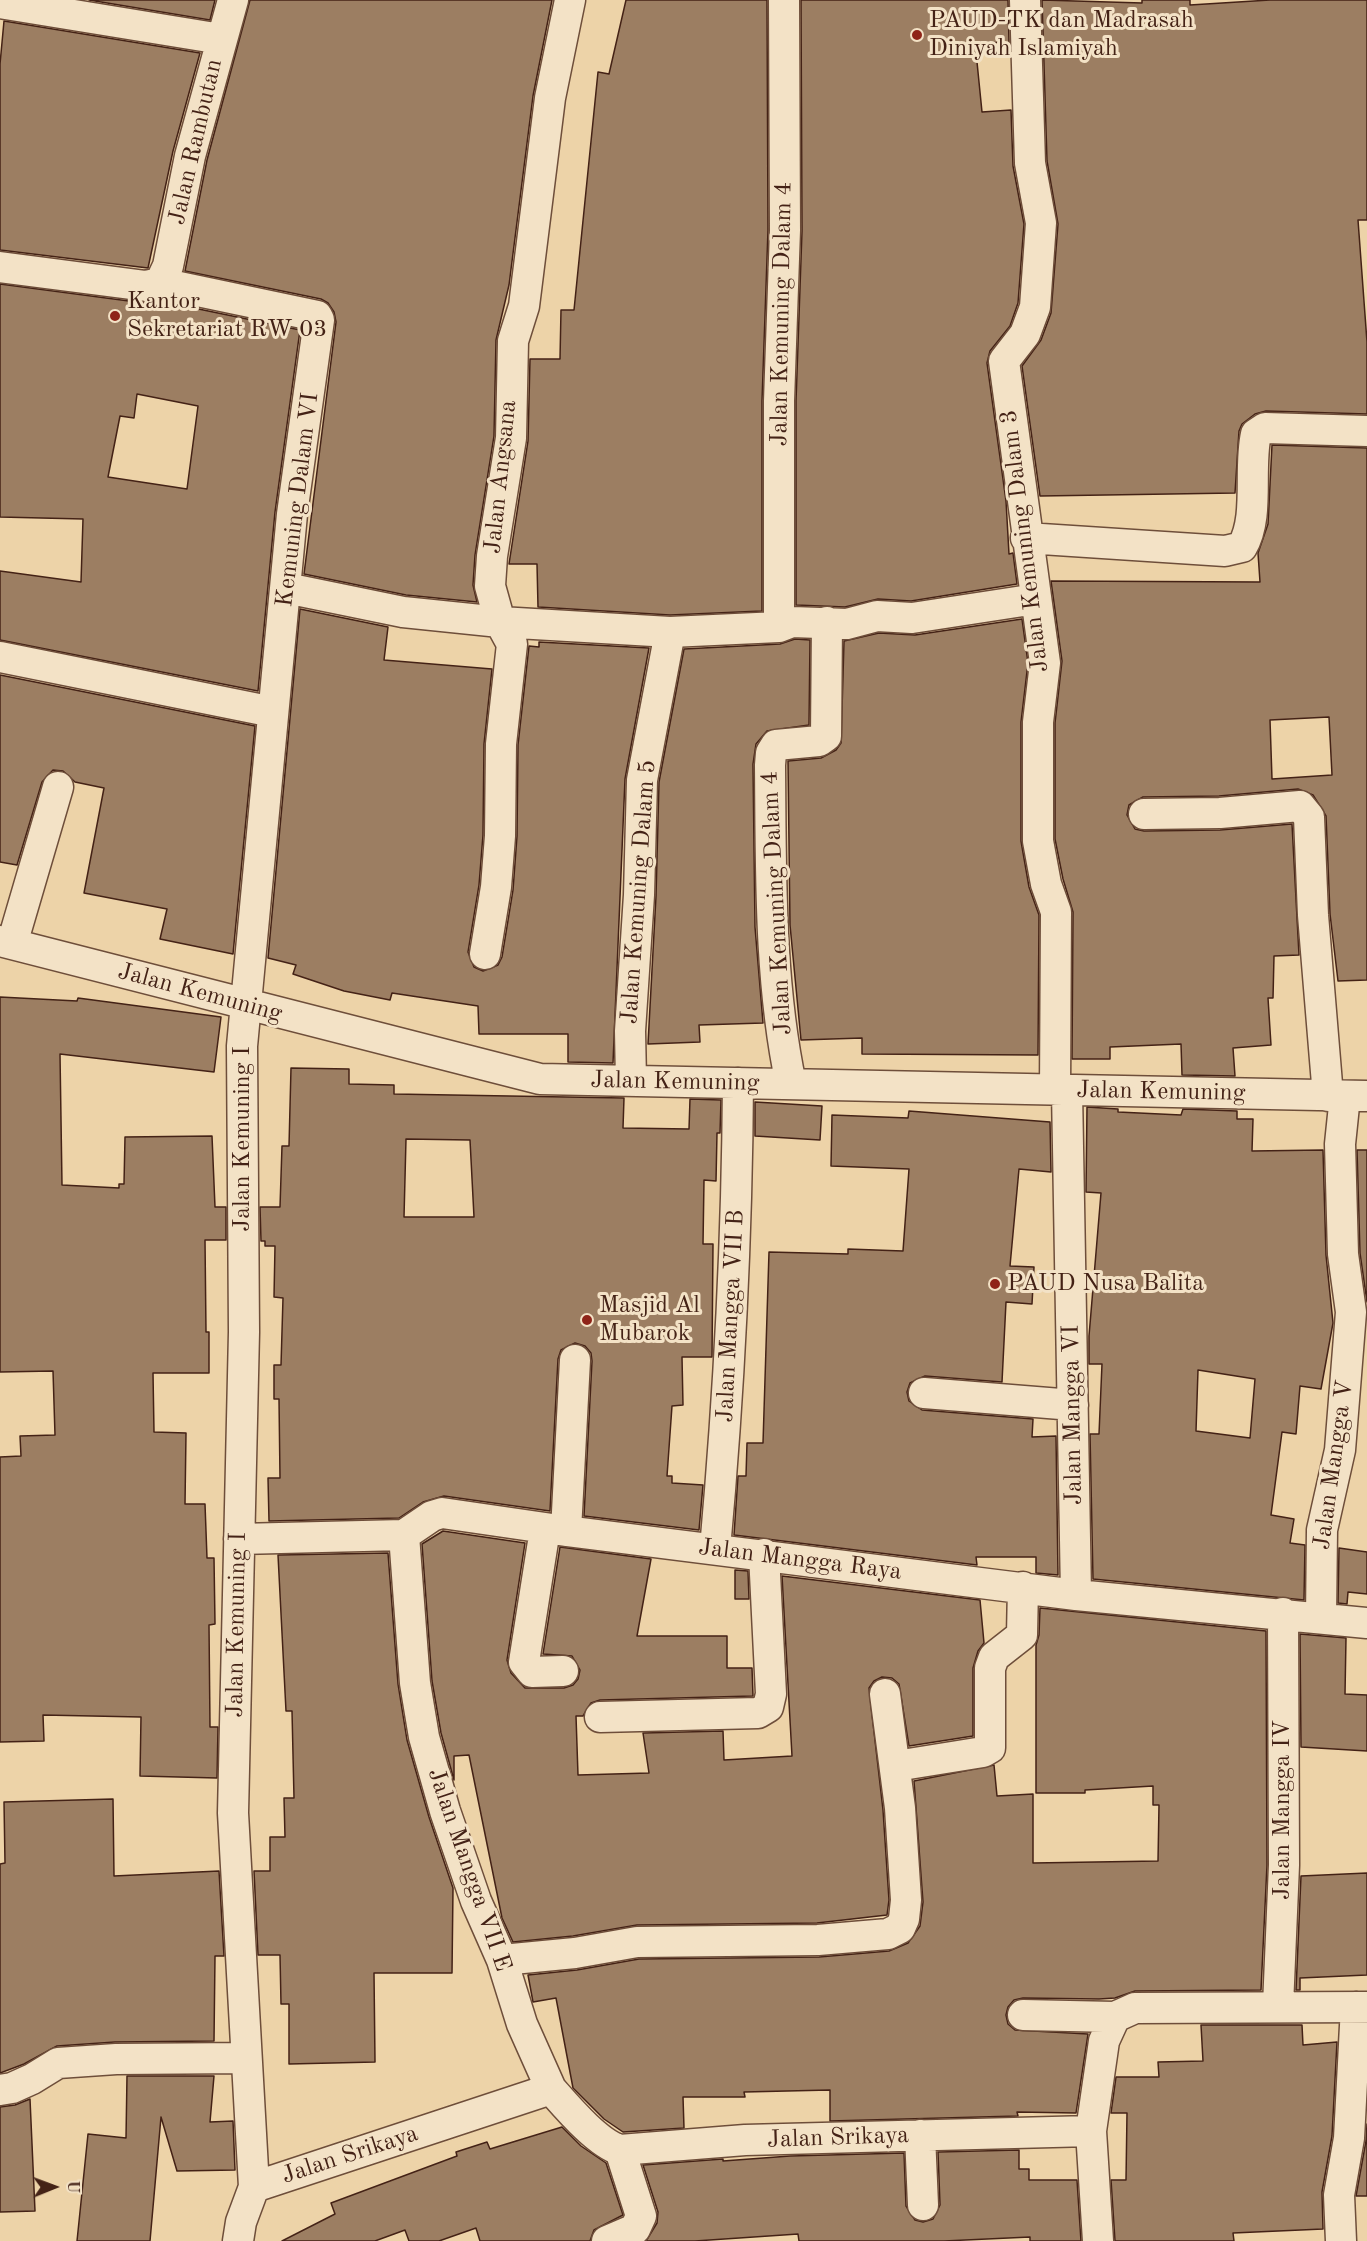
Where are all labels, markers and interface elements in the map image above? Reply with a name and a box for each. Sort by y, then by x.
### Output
place label: PAUD-TK dan Madrasah Diniyah Islamiyah [929,7,1194,63]
marker: PAUD-TK dan Madrasah Diniyah Islamiyah [910,28,924,42]
street label: Jalan Rambutan [163,56,229,228]
street label: Jalan Kemuning Dalam 4 [765,181,799,447]
place label: Kantor Sekretariat RW 03 [127,288,327,344]
marker: Kantor Sekretariat RW 03 [108,309,122,323]
street label: Kemuning Dalam VI [271,391,325,609]
street label: Jalan Angsana [479,399,523,555]
street label: Jalan Kemuning Dalam 3 [995,408,1055,674]
street label: Jalan Kemuning Dalam 5 [615,759,663,1025]
street label: Jalan Kemuning Dalam 4 [756,770,798,1036]
street label: Jalan Kemuning [115,957,285,1029]
street label: Jalan Kemuning I [229,1046,257,1232]
street label: Jalan Kemuning [590,1066,760,1098]
street label: Jalan Kemuning [1076,1076,1246,1108]
street label: Jalan Mangga VII B [711,1209,751,1423]
place label: PAUD Nusa Balita [1007,1270,1204,1298]
marker: PAUD Nusa Balita [988,1277,1002,1291]
place label: Masjid Al Mubarok [599,1292,700,1348]
marker: Masjid Al Mubarok [580,1313,594,1327]
street label: Jalan Mangga VI [1057,1325,1089,1505]
street label: Jalan Mangga V [1308,1378,1360,1552]
street label: Jalan Kemuning I [221,1532,253,1718]
street label: Jalan Mangga Raya [697,1533,903,1587]
street label: Jalan Mangga IV [1269,1720,1297,1900]
street label: Jalan Mangga VII E [421,1765,517,1975]
street label: Jalan Srikaya [278,2119,422,2191]
street label: Jalan Srikaya [767,2121,909,2155]
north arrow [24,2157,84,2217]
text: U [64,2180,80,2193]

